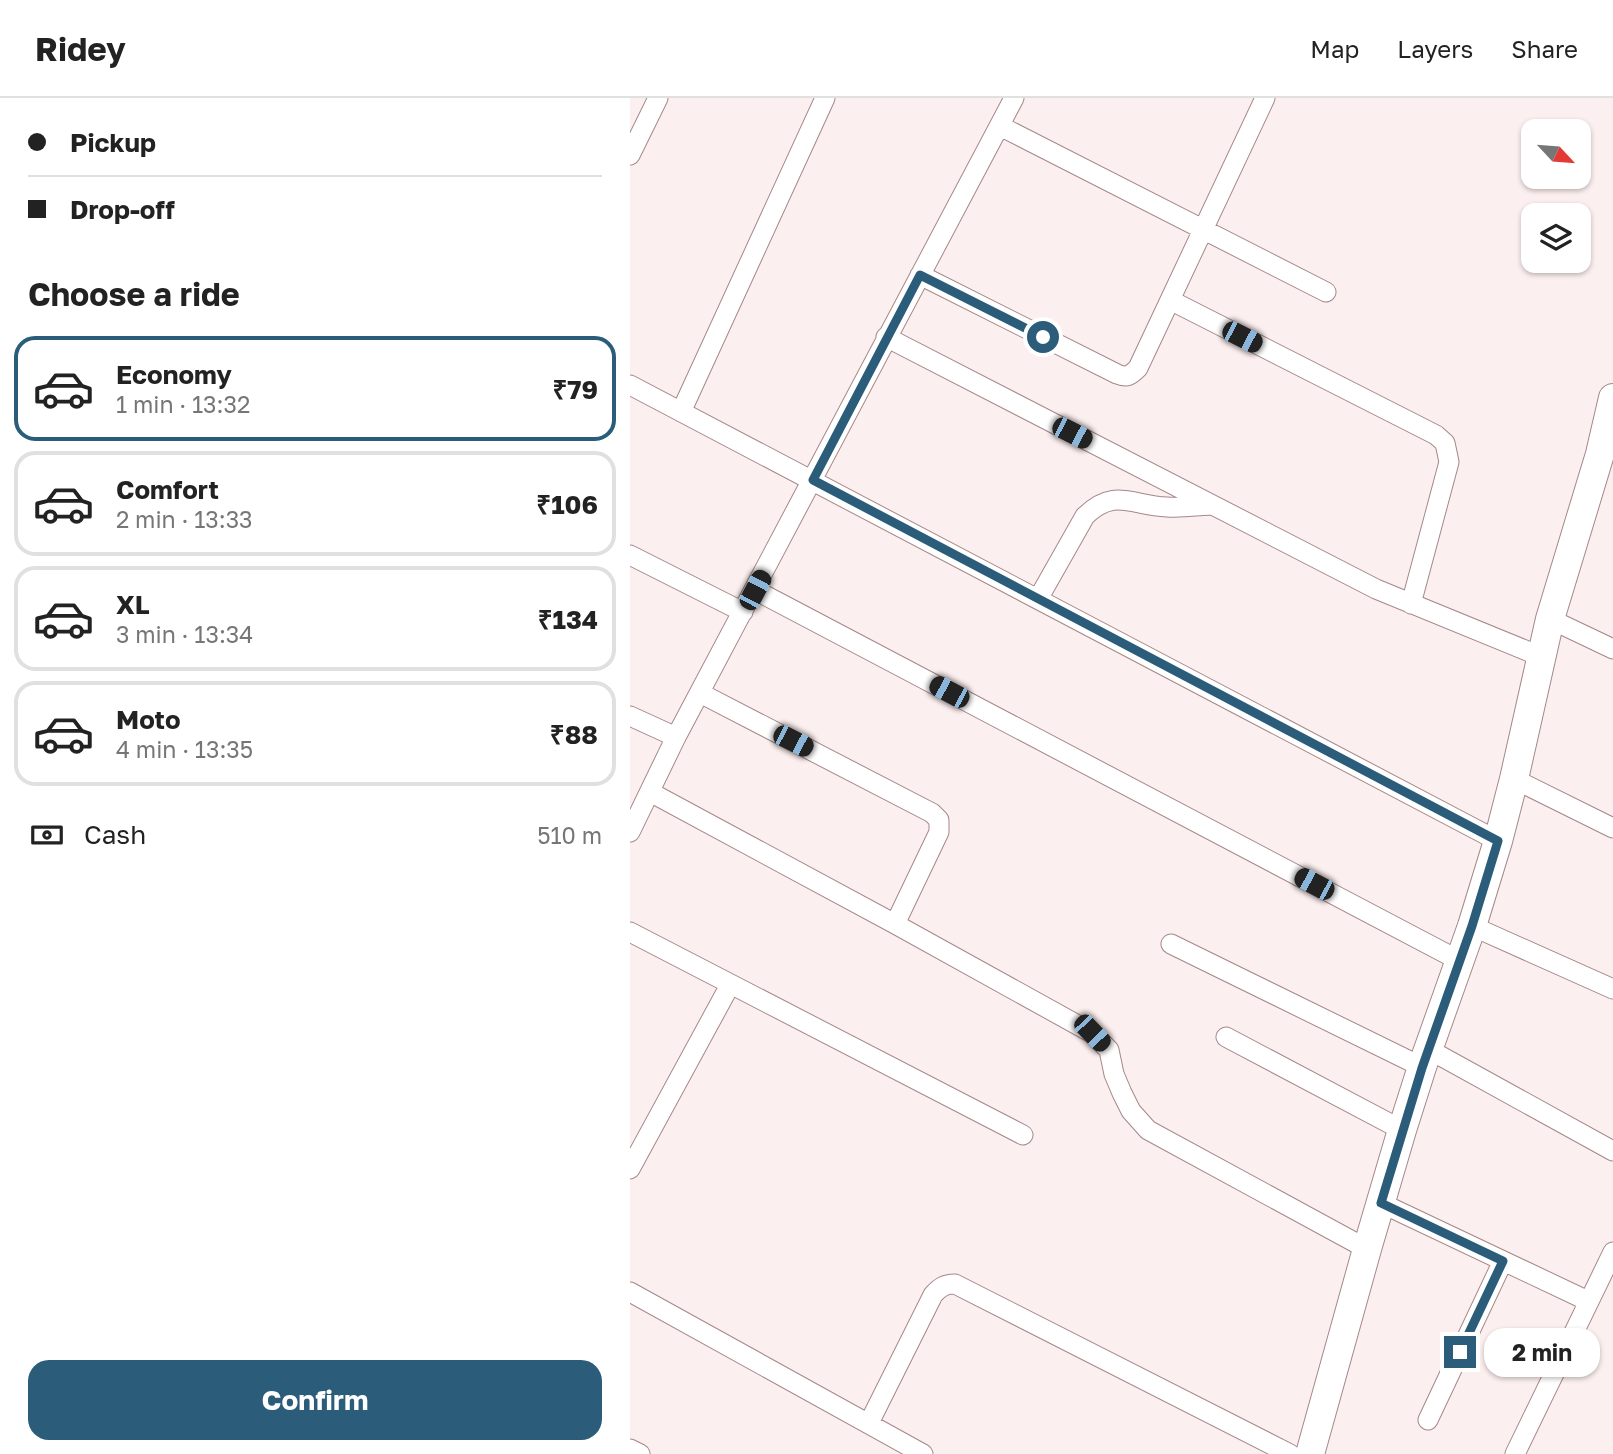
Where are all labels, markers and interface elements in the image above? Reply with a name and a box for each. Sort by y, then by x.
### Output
text: Ridey [35,29,126,68]
text: Map [1310,34,1359,63]
text: Layers [1397,34,1473,63]
text: Share [1511,34,1578,63]
north arrow [1521,119,1591,189]
map controls [1521,119,1591,273]
text: Pickup [70,127,156,158]
text: Drop-off [70,194,175,225]
button: layers [1521,203,1591,273]
text: Choose a ride [28,275,240,313]
car [1219,318,1266,356]
route start [1027,321,1059,353]
icon: car [32,357,95,420]
text: Economy [116,359,232,390]
text: ₹79 [552,374,598,405]
text: 1 min · 13:32 [116,390,250,418]
car [1049,414,1096,452]
icon: car [32,472,95,535]
text: Comfort [116,474,219,505]
text: ₹106 [536,489,598,520]
text: 2 min · 13:33 [116,505,253,533]
car [736,567,775,613]
icon: car [32,587,95,650]
text: XL [116,589,150,620]
text: ₹134 [538,604,598,635]
text: 3 min · 13:34 [116,620,253,648]
car [926,673,973,711]
icon: car [32,702,95,765]
text: Moto [116,704,181,735]
text: ₹88 [550,719,598,750]
car [770,722,817,760]
text: 4 min · 13:35 [116,735,253,763]
icon: cash [28,816,66,854]
text: Cash [84,819,146,850]
text: 510 m [537,821,602,849]
car [1291,865,1338,903]
car [1070,1011,1115,1055]
callout: 2 min [1484,1328,1600,1376]
route end [1444,1336,1476,1368]
text: 2 min [1512,1338,1572,1366]
button: Confirm [28,1360,602,1440]

